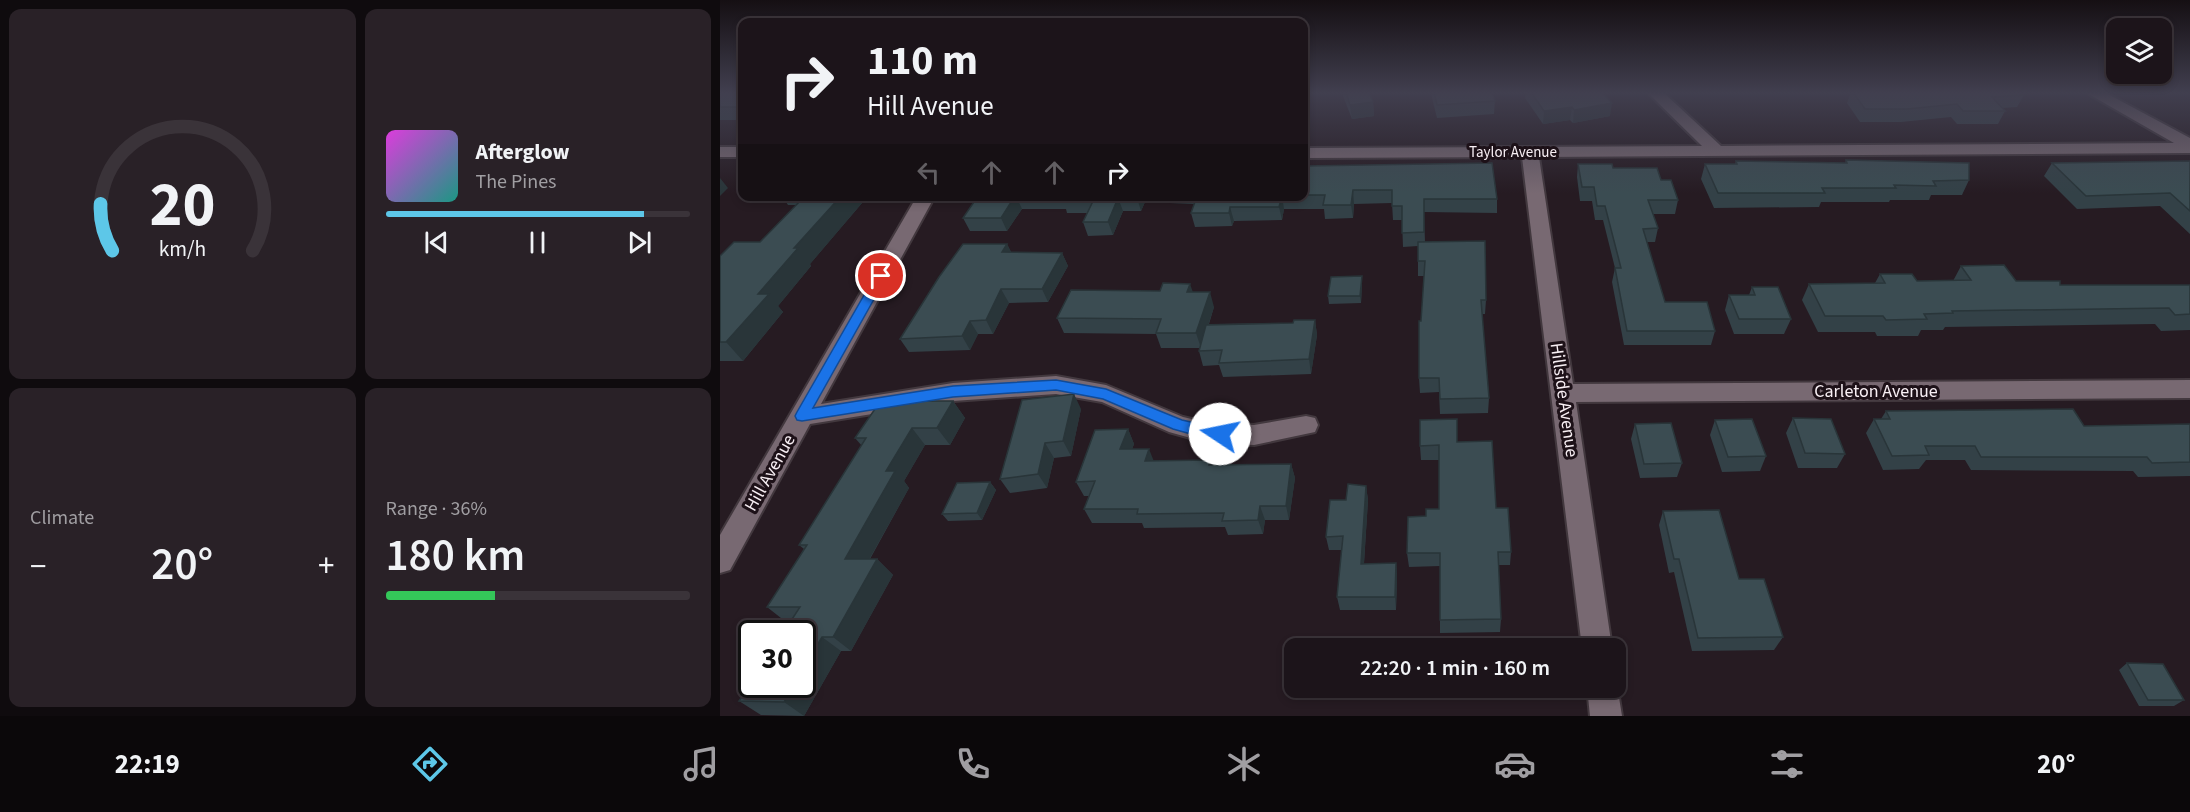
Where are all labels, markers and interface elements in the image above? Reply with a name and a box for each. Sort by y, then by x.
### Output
map controls [2106,18,2172,84]
button: layers [2106,18,2172,84]
text: 110 m [867,31,978,91]
icon: right [768,42,846,120]
text: Hill Avenue [867,87,994,126]
text: Afterglow [476,136,570,168]
street label: Taylor Avenue [1469,142,1557,163]
icon: left [912,156,945,189]
icon: ahead [975,156,1008,189]
icon: ahead [1038,156,1071,189]
icon: right [1101,156,1134,189]
text: 20 [149,161,215,250]
text: The Pines [476,168,557,196]
icon: previous [420,226,453,259]
icon: pause [521,226,554,259]
icon: next [623,226,656,259]
text: km/h [158,235,206,266]
pin [855,250,906,301]
icon: arrive [864,259,897,292]
street label: Hillside Avenue [1544,341,1584,459]
street label: Carleton Avenue [1814,379,1938,404]
position arrow [1188,402,1252,466]
street label: Hill Avenue [739,430,801,516]
text: Range · 36% [386,495,487,523]
text: Climate [30,504,94,532]
text: 180 km [386,524,525,588]
text: 20° [151,533,213,597]
text: − [30,543,46,590]
text: + [318,543,335,590]
speed limit sign: 30 [738,620,816,698]
text: 22:20 · 1 min · 160 m [1360,652,1550,684]
icon: directions [409,743,451,785]
icon: music [680,743,722,785]
icon: phone [952,743,994,785]
icon: climate [1223,743,1265,785]
icon: car [1494,743,1536,785]
icon: filters [1766,743,1808,785]
text: 22:19 [115,745,180,784]
text: 20° [2037,745,2075,784]

